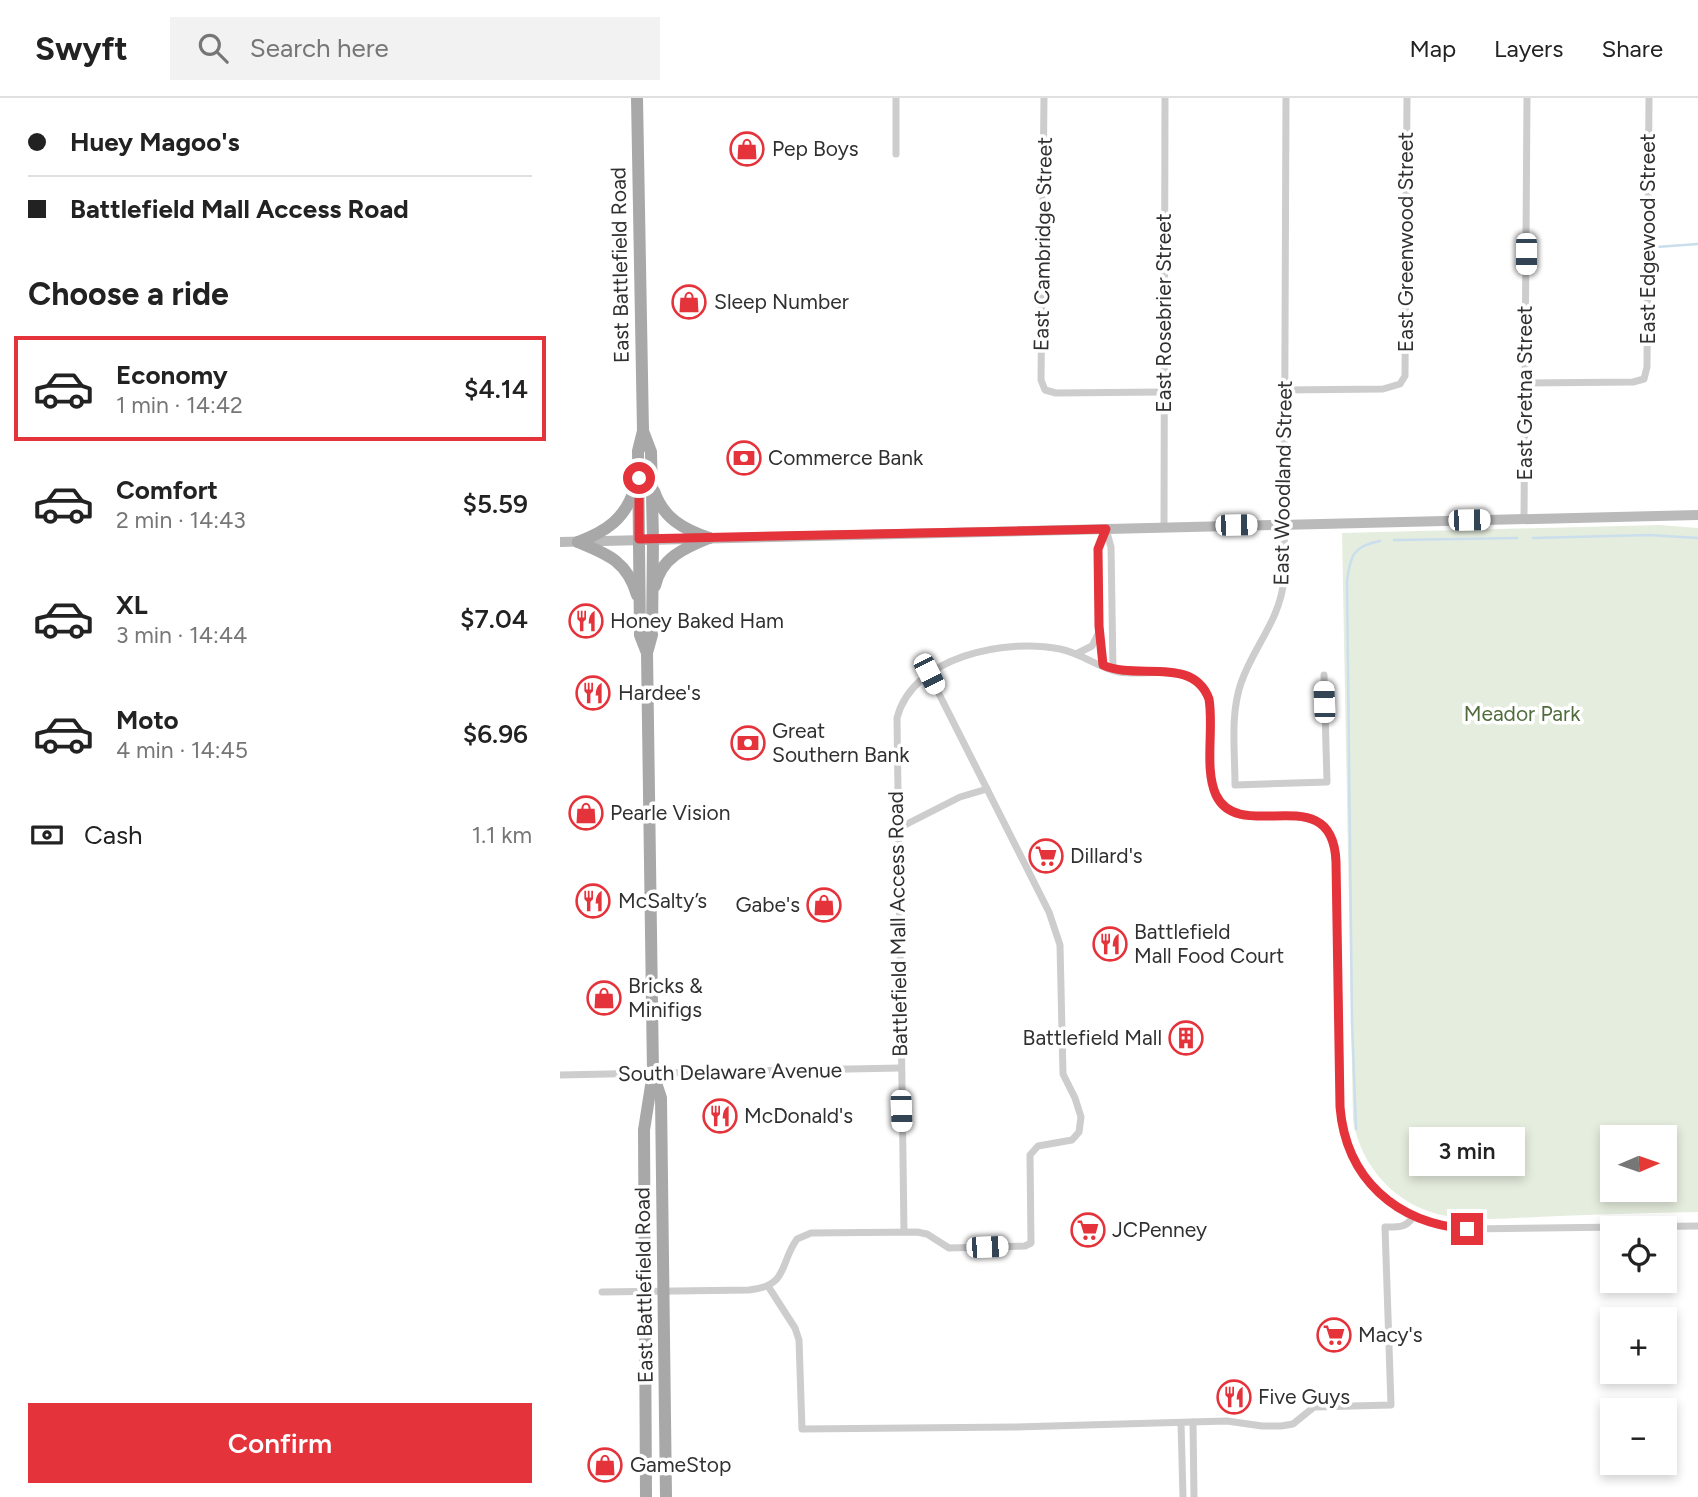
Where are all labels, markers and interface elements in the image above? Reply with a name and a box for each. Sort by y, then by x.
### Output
search box [170,17,660,80]
text: Swyft [35,29,128,68]
icon: search [194,29,232,67]
text: Search here [250,32,389,64]
text: Map [1409,34,1456,63]
text: Layers [1494,34,1563,63]
text: Share [1601,34,1663,63]
text: Huey Magoo's [70,126,240,158]
shop icon: Pep Boys [728,130,766,168]
street label: East Greenwood Street [1393,132,1418,352]
street label: East Edgewood Street [1635,133,1660,345]
place label: Pep Boys [772,136,859,161]
street label: East Cambridge Street [1028,137,1057,351]
street label: East Battlefield Road [605,167,634,363]
text: Battlefield Mall Access Road [70,193,409,225]
street label: East Rosebrier Street [1151,213,1176,413]
car [1516,233,1537,275]
text: Choose a ride [28,275,229,313]
shop icon: Sleep Number [670,283,708,321]
place label: Sleep Number [714,289,849,314]
street label: East Gretna Street [1512,305,1537,480]
icon: car [32,357,95,420]
text: Economy [116,359,228,391]
text: $4.14 [464,373,528,405]
street label: East Woodland Street [1268,380,1297,586]
text: 1 min · 14:42 [116,391,243,419]
bank icon: Commerce Bank [725,439,763,477]
place label: Commerce Bank [768,445,924,470]
route start [623,462,655,494]
icon: car [32,472,95,535]
text: Comfort [116,474,218,506]
text: $5.59 [462,488,528,520]
text: 2 min · 14:43 [116,506,246,534]
car [1448,509,1491,531]
car [1215,514,1258,536]
icon: car [32,587,95,650]
text: XL [116,589,148,621]
restaurant icon: Honey Baked Ham [567,602,605,640]
text: $7.04 [460,603,528,635]
place label: Honey Baked Ham [610,608,784,633]
text: 3 min · 14:44 [116,621,247,649]
car [911,651,948,697]
restaurant icon: Hardee's [574,674,612,712]
place label: Hardee's [618,680,701,705]
car [1313,681,1336,723]
park label: Meador Park [1464,701,1581,726]
icon: car [32,702,95,765]
text: Moto [116,704,179,736]
text: $6.96 [463,718,528,750]
place label: Great Southern Bank [772,718,910,767]
bank icon: Great Southern Bank [729,724,767,762]
text: 4 min · 14:45 [116,736,248,764]
street label: Battlefield Mall Access Road [883,791,912,1057]
shop icon: Pearle Vision [567,794,605,832]
place label: Pearle Vision [610,800,730,825]
icon: cash [28,816,66,854]
text: Cash [84,819,143,851]
text: 1.1 km [472,821,532,849]
supermarket icon: Dillard's [1027,837,1065,875]
place label: Dillard's [1070,843,1143,868]
restaurant icon: McSalty’s [574,882,612,920]
shop icon: Gabe's [805,886,843,924]
place label: McSalty’s [618,888,707,913]
place label: Gabe's [736,892,800,917]
place label: Battlefield Mall Food Court [1134,919,1284,968]
restaurant icon: Battlefield Mall Food Court [1091,925,1129,963]
place label: Bricks & Minifigs [628,973,703,1022]
shop icon: Bricks & Minifigs [585,979,623,1017]
building icon: Battlefield Mall [1167,1019,1205,1057]
place label: Battlefield Mall [1023,1025,1162,1050]
street label: South Delaware Avenue [618,1057,842,1086]
car [890,1090,913,1132]
restaurant icon: McDonald's [701,1097,739,1135]
place label: McDonald's [744,1103,853,1128]
north arrow [1600,1125,1676,1202]
map controls [1600,1125,1677,1475]
callout: 3 min [1409,1128,1525,1176]
text: 3 min [1439,1137,1495,1165]
street label: East Battlefield Road [629,1187,658,1383]
supermarket icon: JCPenney [1069,1211,1107,1249]
route end [1451,1213,1483,1245]
button: locate [1600,1216,1677,1293]
place label: JCPenney [1112,1217,1207,1242]
car [966,1236,1009,1258]
button: + [1600,1307,1677,1384]
supermarket icon: Macy's [1315,1316,1353,1354]
place label: Macy's [1358,1322,1423,1347]
restaurant icon: Five Guys [1215,1378,1253,1416]
place label: Five Guys [1258,1384,1350,1409]
button: − [1600,1398,1677,1475]
button: Confirm [28,1403,532,1483]
shop icon: GameStop [586,1446,624,1484]
place label: GameStop [630,1452,731,1477]

